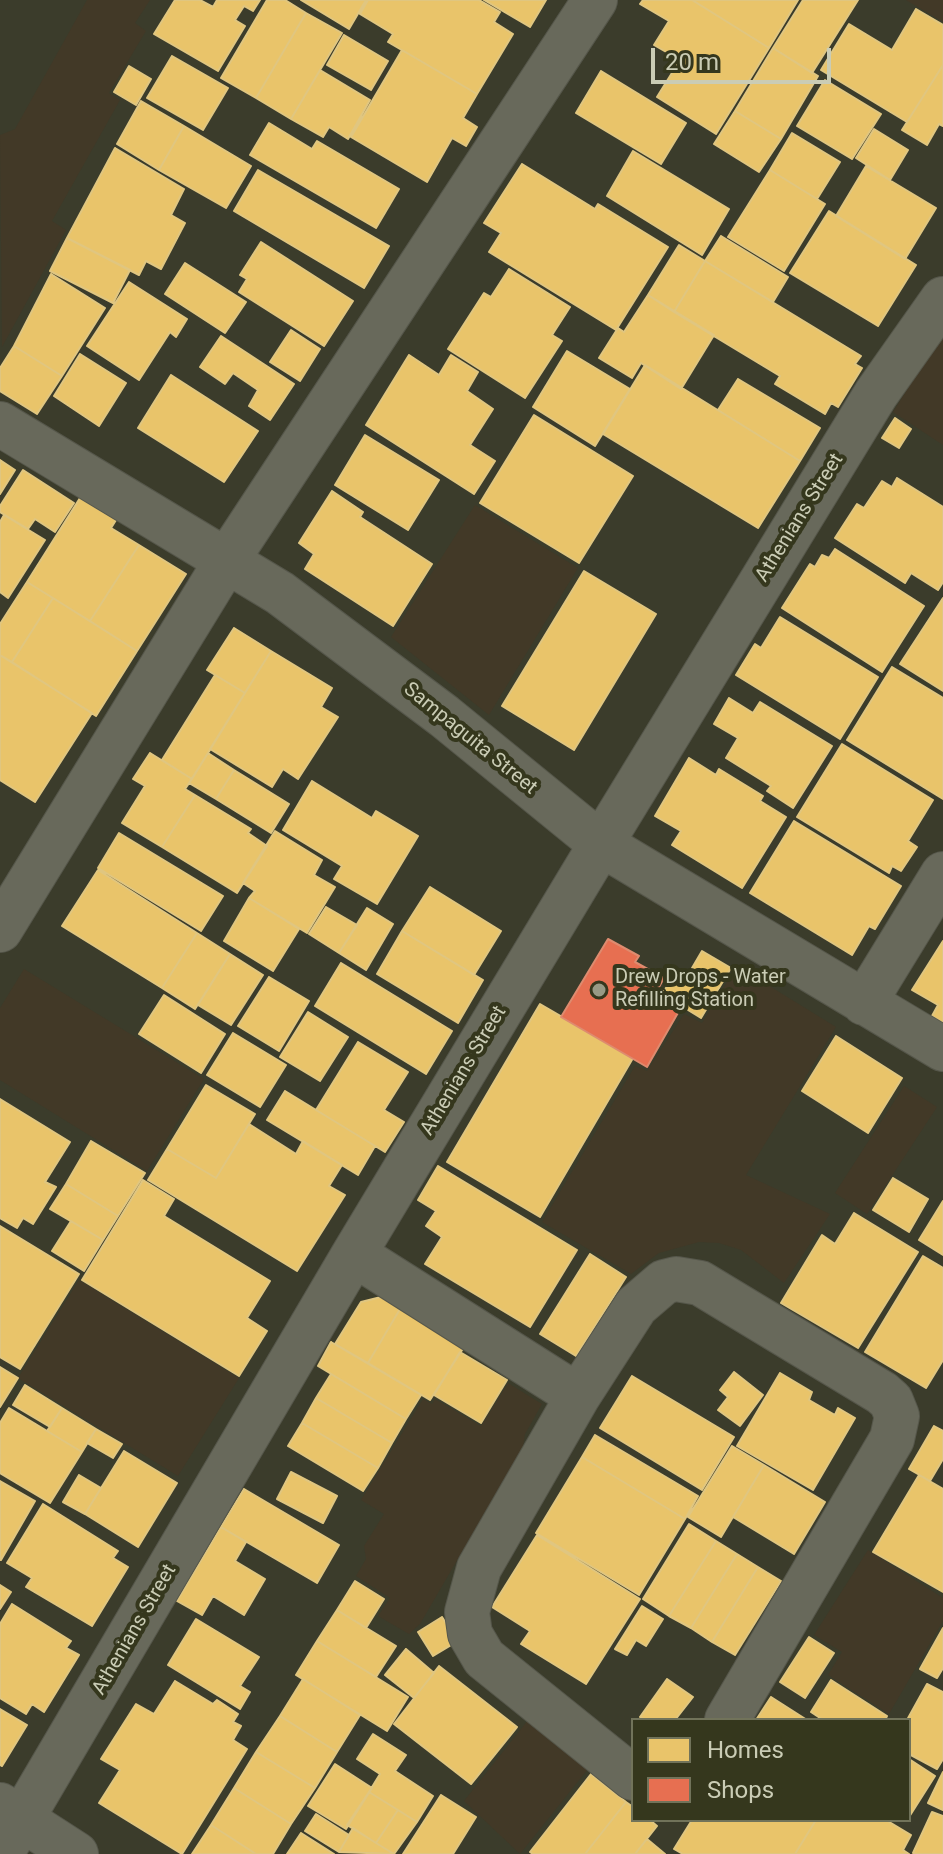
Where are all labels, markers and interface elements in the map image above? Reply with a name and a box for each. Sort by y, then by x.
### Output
scale bar [655,32,835,82]
text: 20 m [665,48,719,76]
street label: Athenians Street [751,449,849,587]
street label: Sampaguita Street [398,678,542,800]
place label: Drew Drops - Water Refilling Station [615,966,786,1013]
marker: Drew Drops - Water Refilling Station [590,981,608,999]
street label: Athenians Street [416,1002,512,1140]
street label: Athenians Street [88,1560,182,1700]
legend [631,1718,911,1822]
text: Homes [707,1736,784,1764]
text: Shops [707,1776,774,1804]

